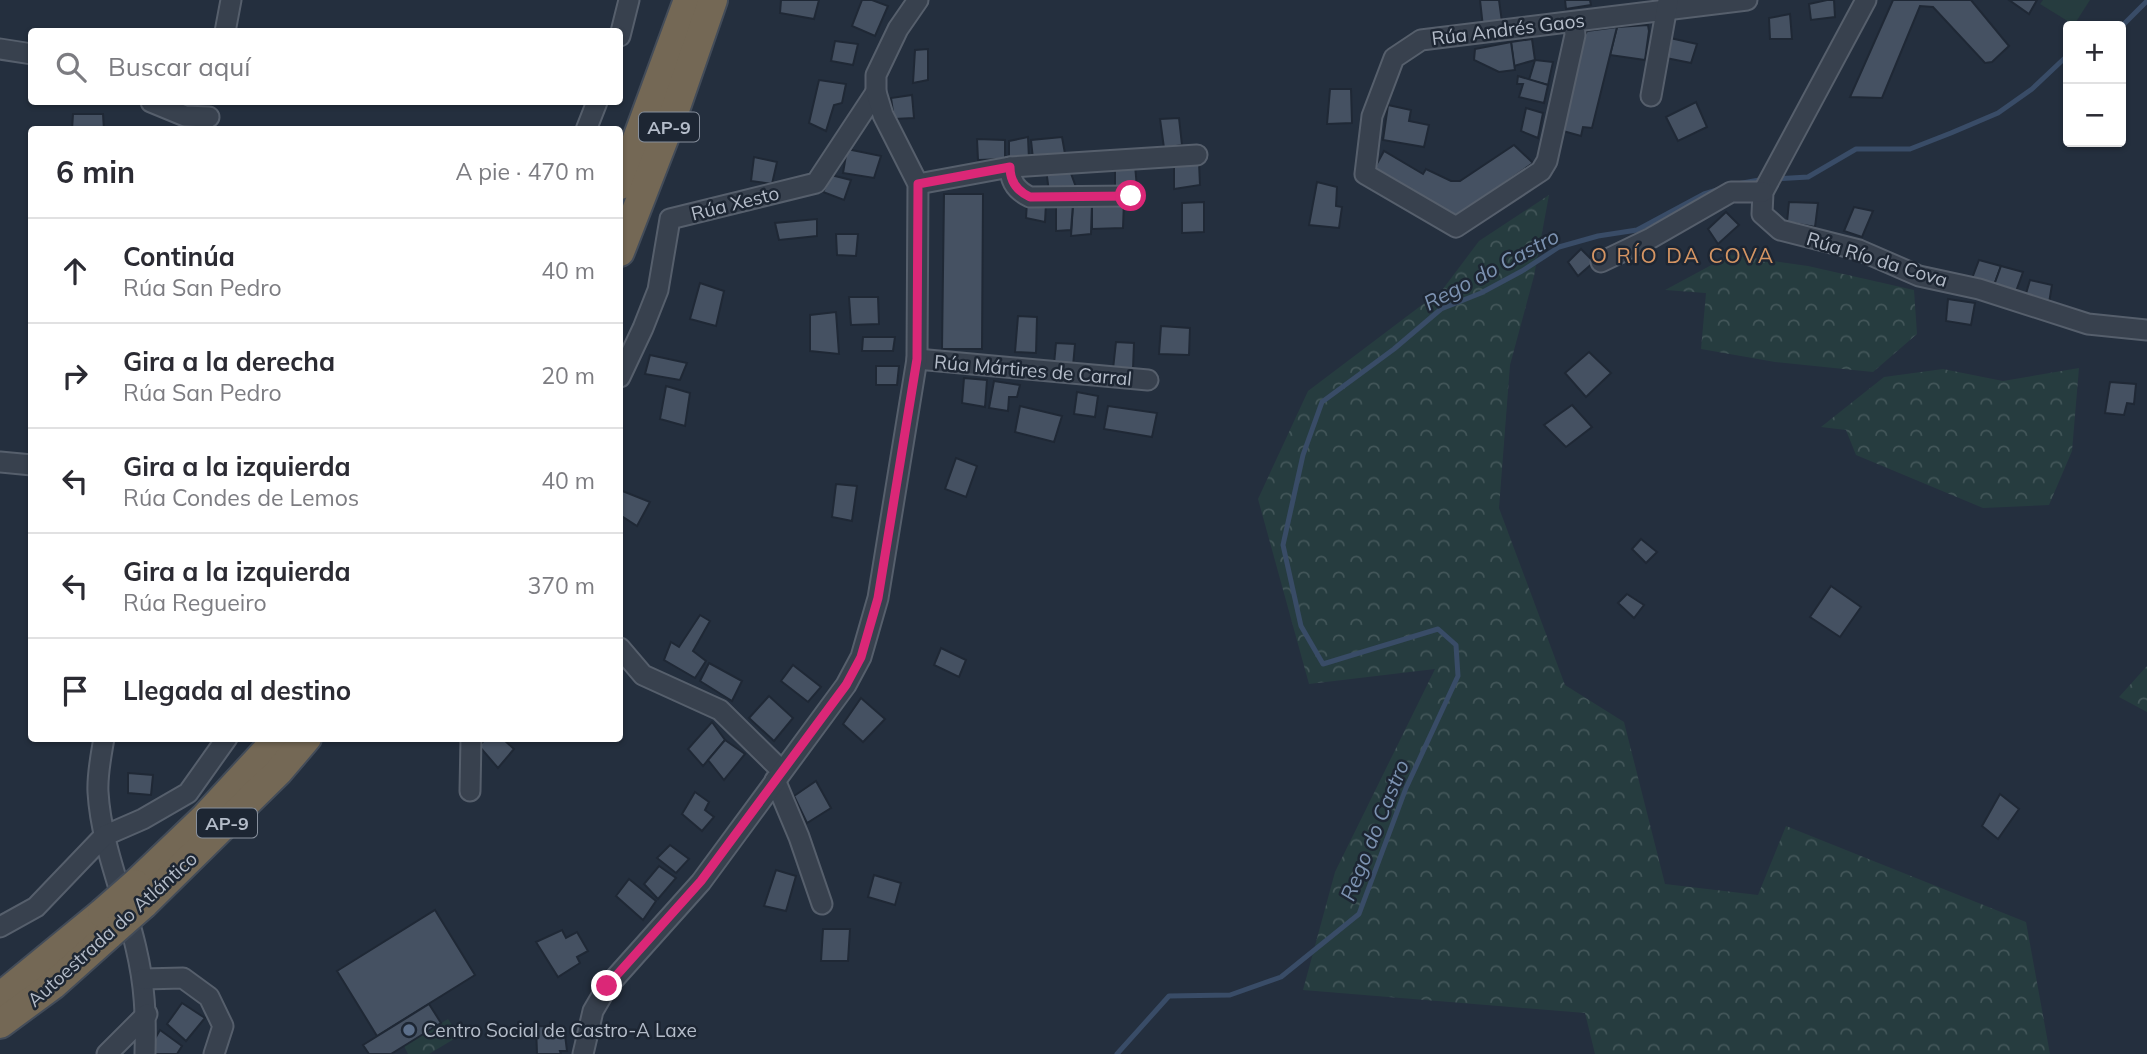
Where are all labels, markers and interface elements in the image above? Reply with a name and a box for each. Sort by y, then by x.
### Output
street label: Rúa Andrés Gaos [1430,8,1586,50]
map controls [2063,21,2126,147]
button: + [2063,21,2126,84]
search box [28,28,623,105]
icon: search [52,48,90,86]
text: Buscar aquí [108,50,251,83]
button: − [2063,84,2126,147]
road number: AP-9 [639,112,699,142]
text: 6 min [56,153,135,191]
text: A pie · 470 m [455,157,595,186]
street label: Rúa Xesto [689,180,781,226]
route start [1115,180,1146,211]
water label: Rego do Castro [1419,222,1563,316]
street label: Rúa Río da Cova [1804,226,1950,292]
text: Continúa [123,240,235,273]
district label: O RÍO DA COVA [1591,242,1775,268]
icon: ahead [56,252,94,290]
text: 40 m [541,256,595,285]
text: Rúa San Pedro [123,273,282,302]
text: Gira a la derecha [123,345,335,378]
street label: Rúa Mártires de Carral [933,349,1133,391]
icon: right [56,357,94,395]
text: 20 m [541,361,595,390]
text: Rúa San Pedro [123,378,282,407]
text: Gira a la izquierda [123,450,351,483]
icon: left [56,462,94,500]
text: 40 m [541,466,595,495]
text: Rúa Condes de Lemos [123,483,359,512]
text: Gira a la izquierda [123,555,351,588]
icon: left [56,567,94,605]
text: 370 m [527,571,595,600]
text: Rúa Regueiro [123,588,267,617]
icon: arrive [56,672,94,710]
text: Llegada al destino [123,674,351,707]
water label: Rego do Castro [1334,756,1414,904]
road number: AP-9 [197,808,257,838]
street label: Autoestrada do Atlántico [22,846,202,1012]
route end [591,970,622,1001]
place label: Centro Social de Castro-A Laxe [423,1018,697,1042]
marker: Centro Social de Castro-A Laxe [401,1022,417,1038]

